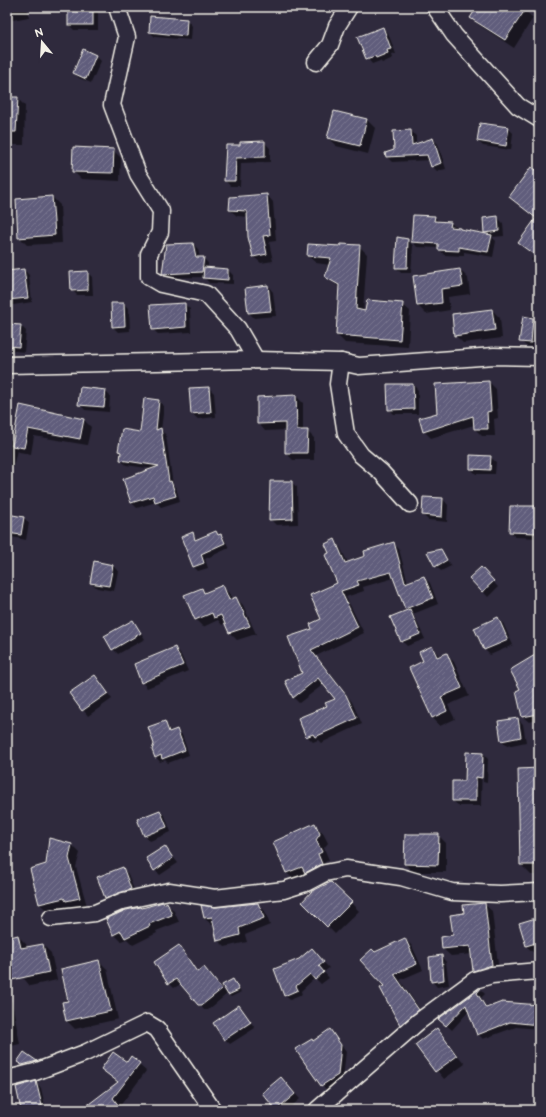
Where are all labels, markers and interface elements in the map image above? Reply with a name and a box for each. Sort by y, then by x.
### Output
north arrow [22,22,62,62]
text: N [33,26,45,40]

